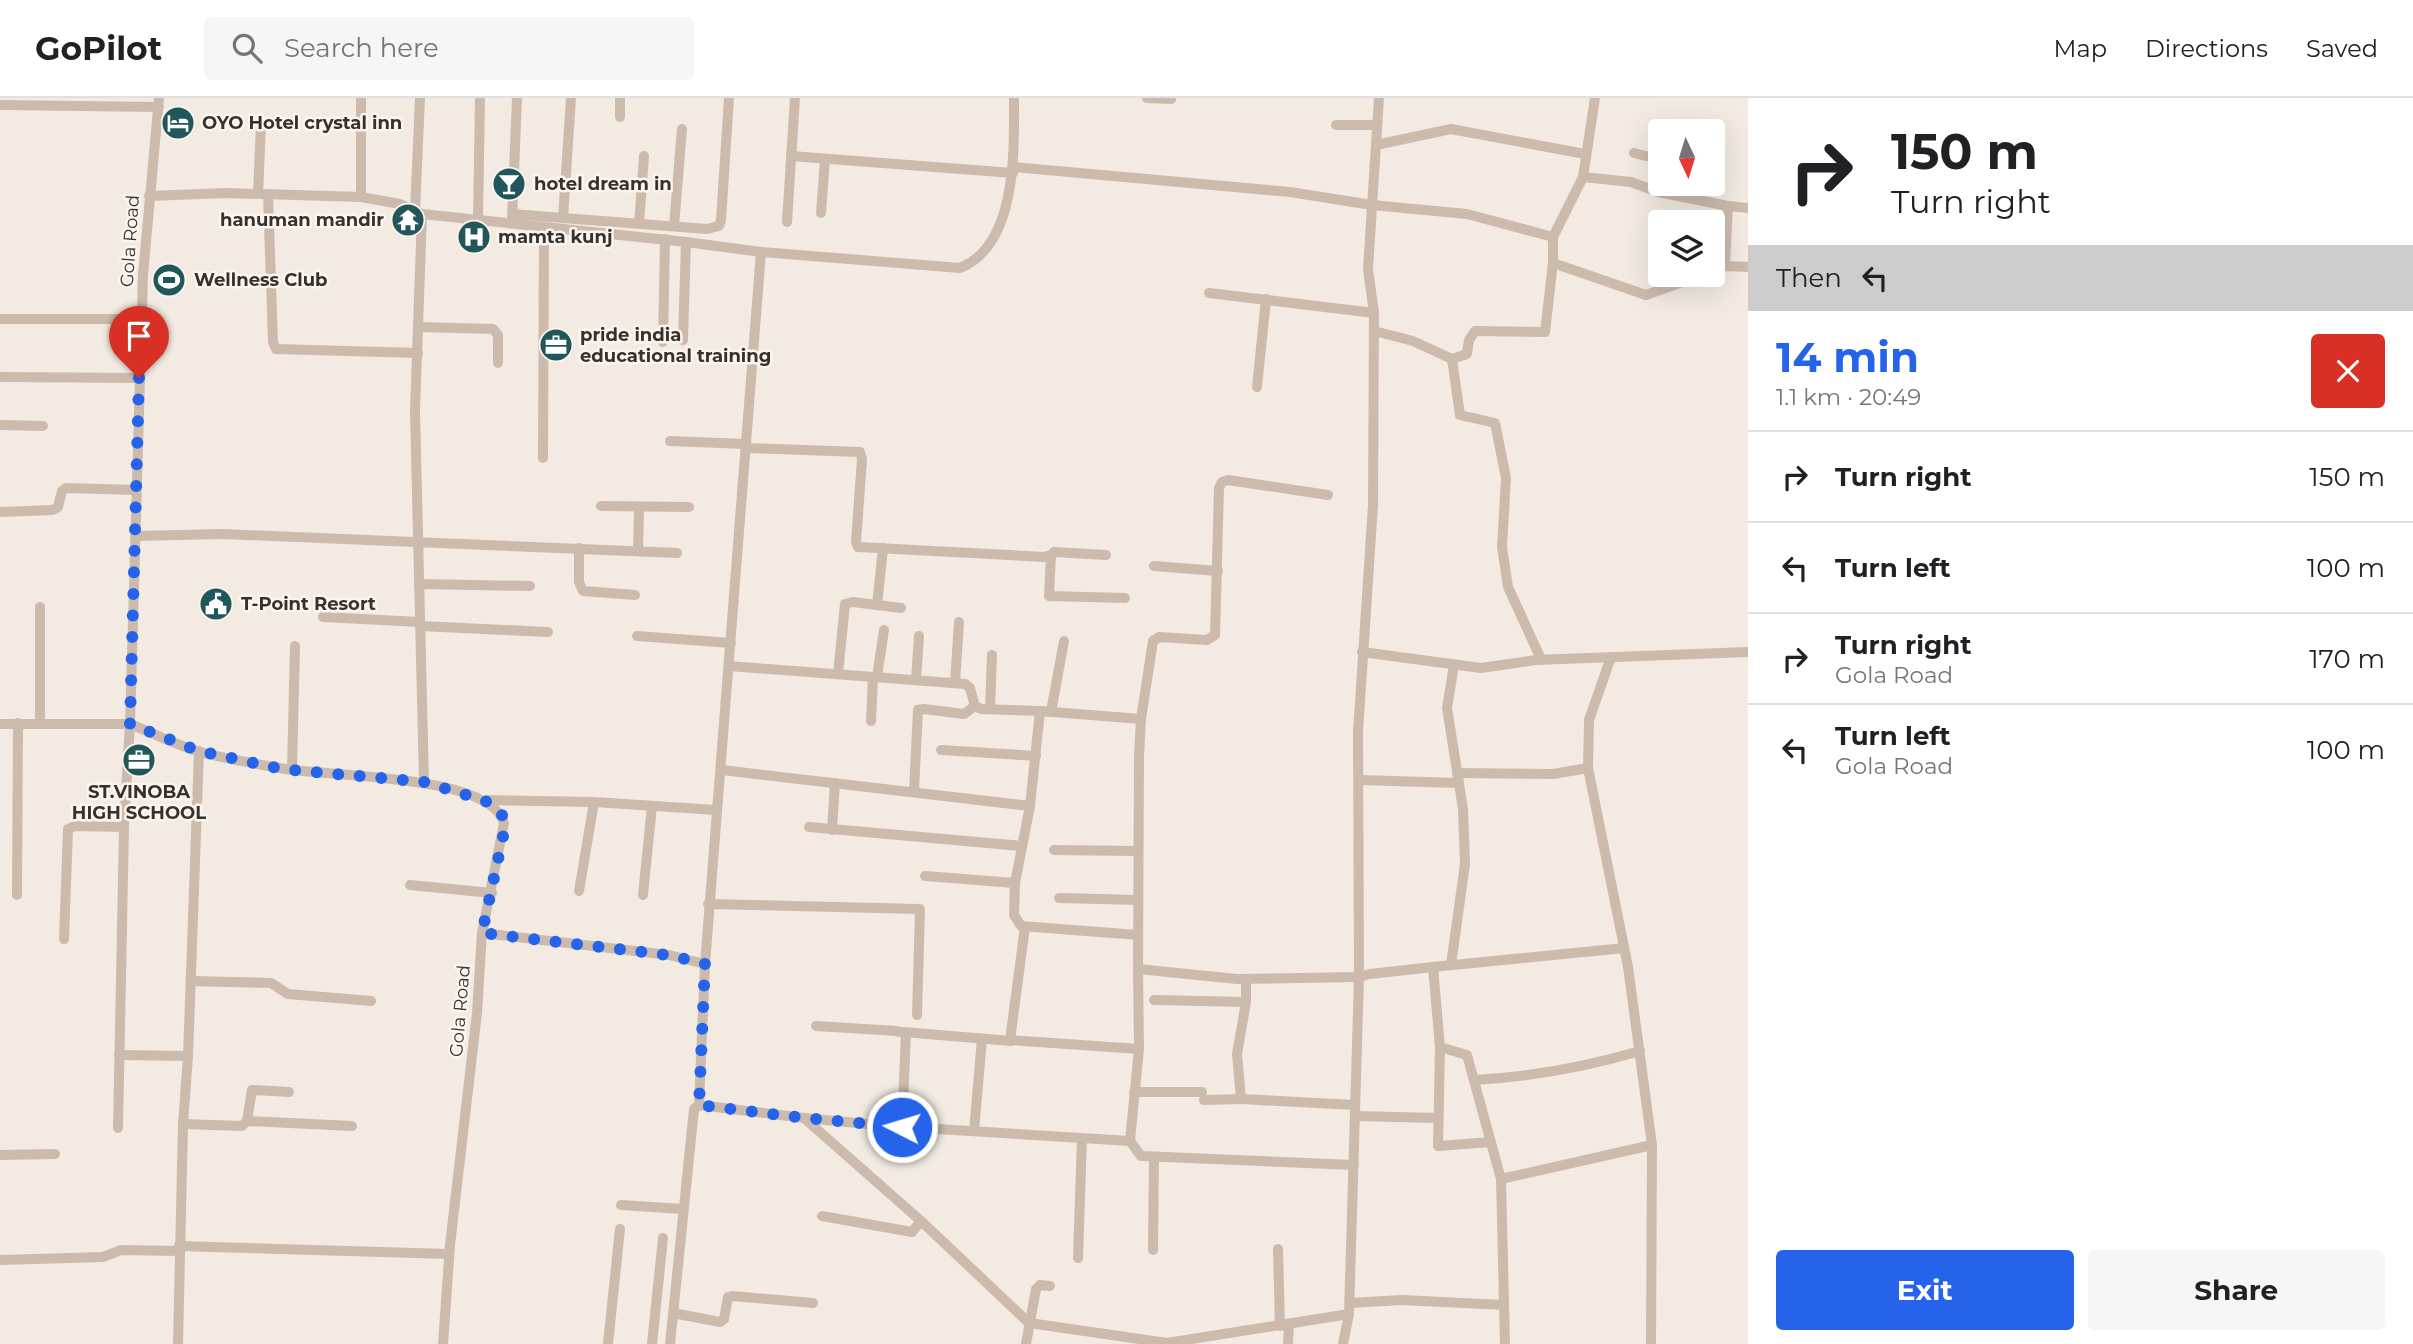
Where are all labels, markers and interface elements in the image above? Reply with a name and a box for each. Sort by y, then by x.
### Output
search box [204,17,694,80]
text: GoPilot [35,28,162,68]
icon: search [228,29,266,67]
text: Search here [284,32,439,64]
text: Map [2054,34,2107,63]
text: Directions [2145,34,2268,63]
text: Saved [2306,34,2378,63]
hotel icon: OYO Hotel crystal inn [159,104,197,142]
place label: OYO Hotel crystal inn [202,112,402,134]
north arrow [1648,119,1726,196]
map controls [1648,119,1725,287]
text: 150 m [1891,122,2038,181]
icon: right [1776,126,1867,217]
bar icon: hotel dream in [490,165,528,203]
place label: hotel dream in [534,173,672,195]
text: Turn right [1891,182,2051,221]
street label: Gola Road [116,194,144,288]
temple icon: hanuman mandir [389,201,427,239]
place label: hanuman mandir [220,209,384,231]
button: layers [1648,210,1725,287]
hospital icon: mamta kunj [455,218,493,256]
place label: mamta kunj [498,226,612,248]
icon: left [1856,259,1894,297]
sports icon: Wellness Club [150,261,188,299]
text: Then [1776,262,1842,294]
place label: Wellness Club [194,269,327,291]
pin [109,306,169,378]
icon: arrive [120,317,158,355]
place label: pride india educational training [580,324,771,367]
office icon: pride india educational training [537,326,575,364]
text: 14 min [1776,331,1919,383]
button: close [2311,334,2385,408]
text: 1.1 km · 20:49 [1776,383,1921,411]
icon: right [1776,458,1814,496]
text: Turn right [1835,461,1971,493]
text: 150 m [2309,461,2385,493]
icon: left [1776,549,1814,587]
text: Turn left [1835,552,1951,584]
text: 100 m [2307,552,2385,584]
public building icon: T-Point Resort [197,585,235,623]
place label: T-Point Resort [241,593,376,615]
text: Turn right [1835,629,1971,661]
icon: right [1776,640,1814,678]
text: 170 m [2309,643,2385,675]
text: Gola Road [1835,661,1953,689]
text: Turn left [1835,720,1951,752]
icon: left [1776,731,1814,769]
text: 100 m [2307,734,2385,766]
office icon: ST.VINOBA HIGH SCHOOL [120,741,158,779]
text: Gola Road [1835,752,1953,780]
place label: ST.VINOBA HIGH SCHOOL [72,781,206,824]
street label: Gola Road [445,964,475,1058]
position arrow [865,1090,939,1164]
button: Exit [1776,1250,2074,1330]
button: Share [2088,1250,2385,1330]

